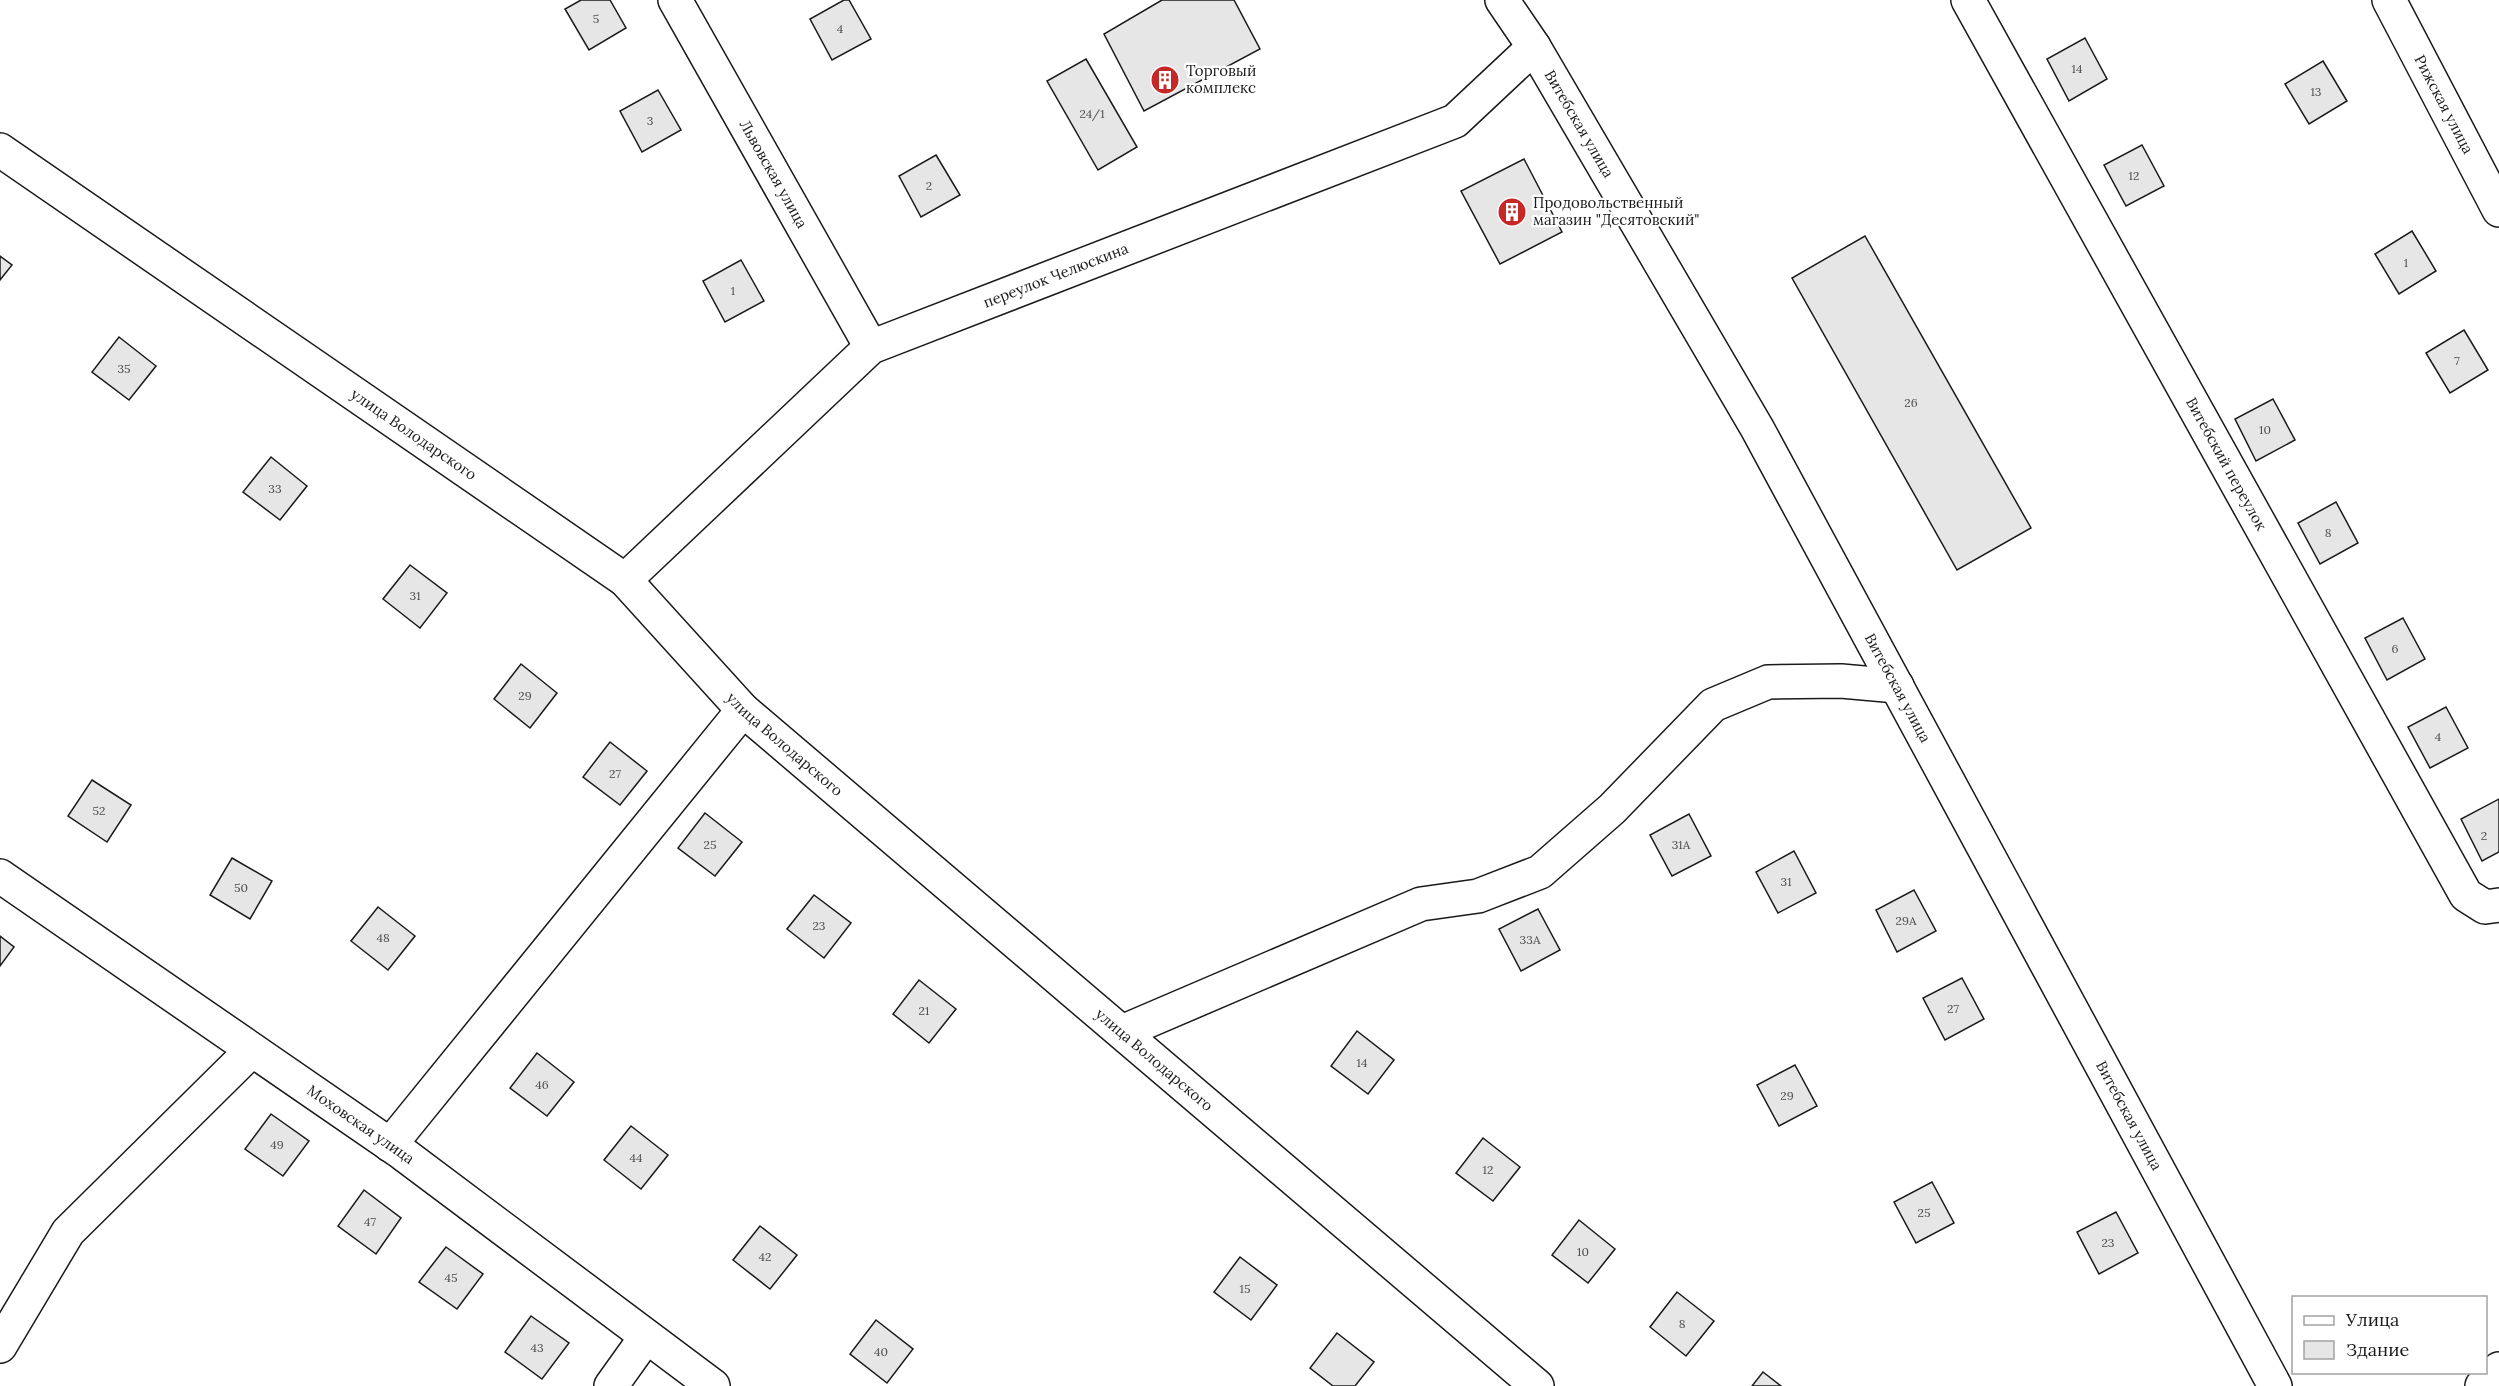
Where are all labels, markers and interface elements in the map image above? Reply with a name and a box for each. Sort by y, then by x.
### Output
house number: 5 [593,11,599,26]
house number: 4 [837,21,844,36]
street label: Рижская улица [2410,52,2478,157]
place label: Торговый комплекс [1186,61,1256,97]
house number: 14 [2072,61,2083,76]
building icon: Торговый комплекс [1149,64,1181,96]
street label: Витебская улица [1541,66,1618,181]
house number: 13 [2310,84,2322,99]
house number: 24/1 [1079,106,1105,122]
house number: 3 [647,113,654,128]
street label: Львовская улица [736,116,812,232]
house number: 12 [2129,168,2139,183]
house number: 2 [926,178,932,193]
place label: Продовольственный магазин "Деcятовский" [1533,193,1700,229]
building icon: Продовольственный магазин "Деcятовский" [1496,196,1528,228]
street label: переулок Челюскина [980,238,1131,312]
house number: 1 [2404,255,2408,270]
house number: 1 [731,283,735,298]
house number: 7 [2454,353,2460,368]
house number: 35 [117,361,131,376]
street label: улица Володарского [347,384,481,484]
street label: Витебский переулок [2182,394,2271,534]
house number: 26 [1904,395,1918,410]
house number: 10 [2259,422,2271,437]
house number: 33 [268,481,282,496]
house number: 8 [2325,525,2332,540]
house number: 31 [409,588,421,603]
street label: Витебская улица [1861,630,1935,746]
house number: 6 [2392,641,2399,656]
house number: 29 [518,688,532,703]
street label: улица Володарского [723,688,847,800]
house number: 4 [2435,729,2442,744]
house number: 27 [609,766,621,781]
house number: 52 [93,803,105,818]
house number: 2 [2481,828,2487,843]
house number: 25 [704,837,716,852]
house number: 31А [1672,837,1691,852]
house number: 31 [1780,874,1792,889]
house number: 50 [234,880,248,895]
house number: 29А [1896,913,1917,928]
house number: 23 [813,918,826,933]
house number: 48 [376,930,390,945]
house number: 33А [1520,932,1541,947]
house number: 27 [1947,1001,1959,1016]
house number: 21 [919,1003,929,1018]
street label: улица Володарского [1092,1004,1217,1115]
house number: 14 [1357,1055,1368,1070]
street label: Витебская улица [2092,1057,2167,1174]
house number: 46 [535,1077,549,1092]
street label: Моховская улица [304,1080,419,1168]
house number: 29 [1780,1088,1794,1103]
house number: 49 [270,1137,284,1152]
house number: 44 [629,1150,643,1165]
house number: 12 [1483,1162,1493,1177]
house number: 25 [1918,1205,1930,1220]
house number: 47 [364,1214,376,1229]
house number: 23 [2102,1235,2115,1250]
house number: 10 [1577,1244,1589,1259]
house number: 42 [759,1249,771,1264]
house number: 45 [444,1270,458,1285]
house number: 15 [1240,1281,1250,1296]
legend [2292,1296,2487,1374]
text: Улица [2345,1308,2399,1331]
house number: 8 [1679,1316,1686,1331]
text: Здание [2346,1338,2409,1361]
house number: 43 [530,1340,544,1355]
house number: 40 [874,1344,888,1359]

